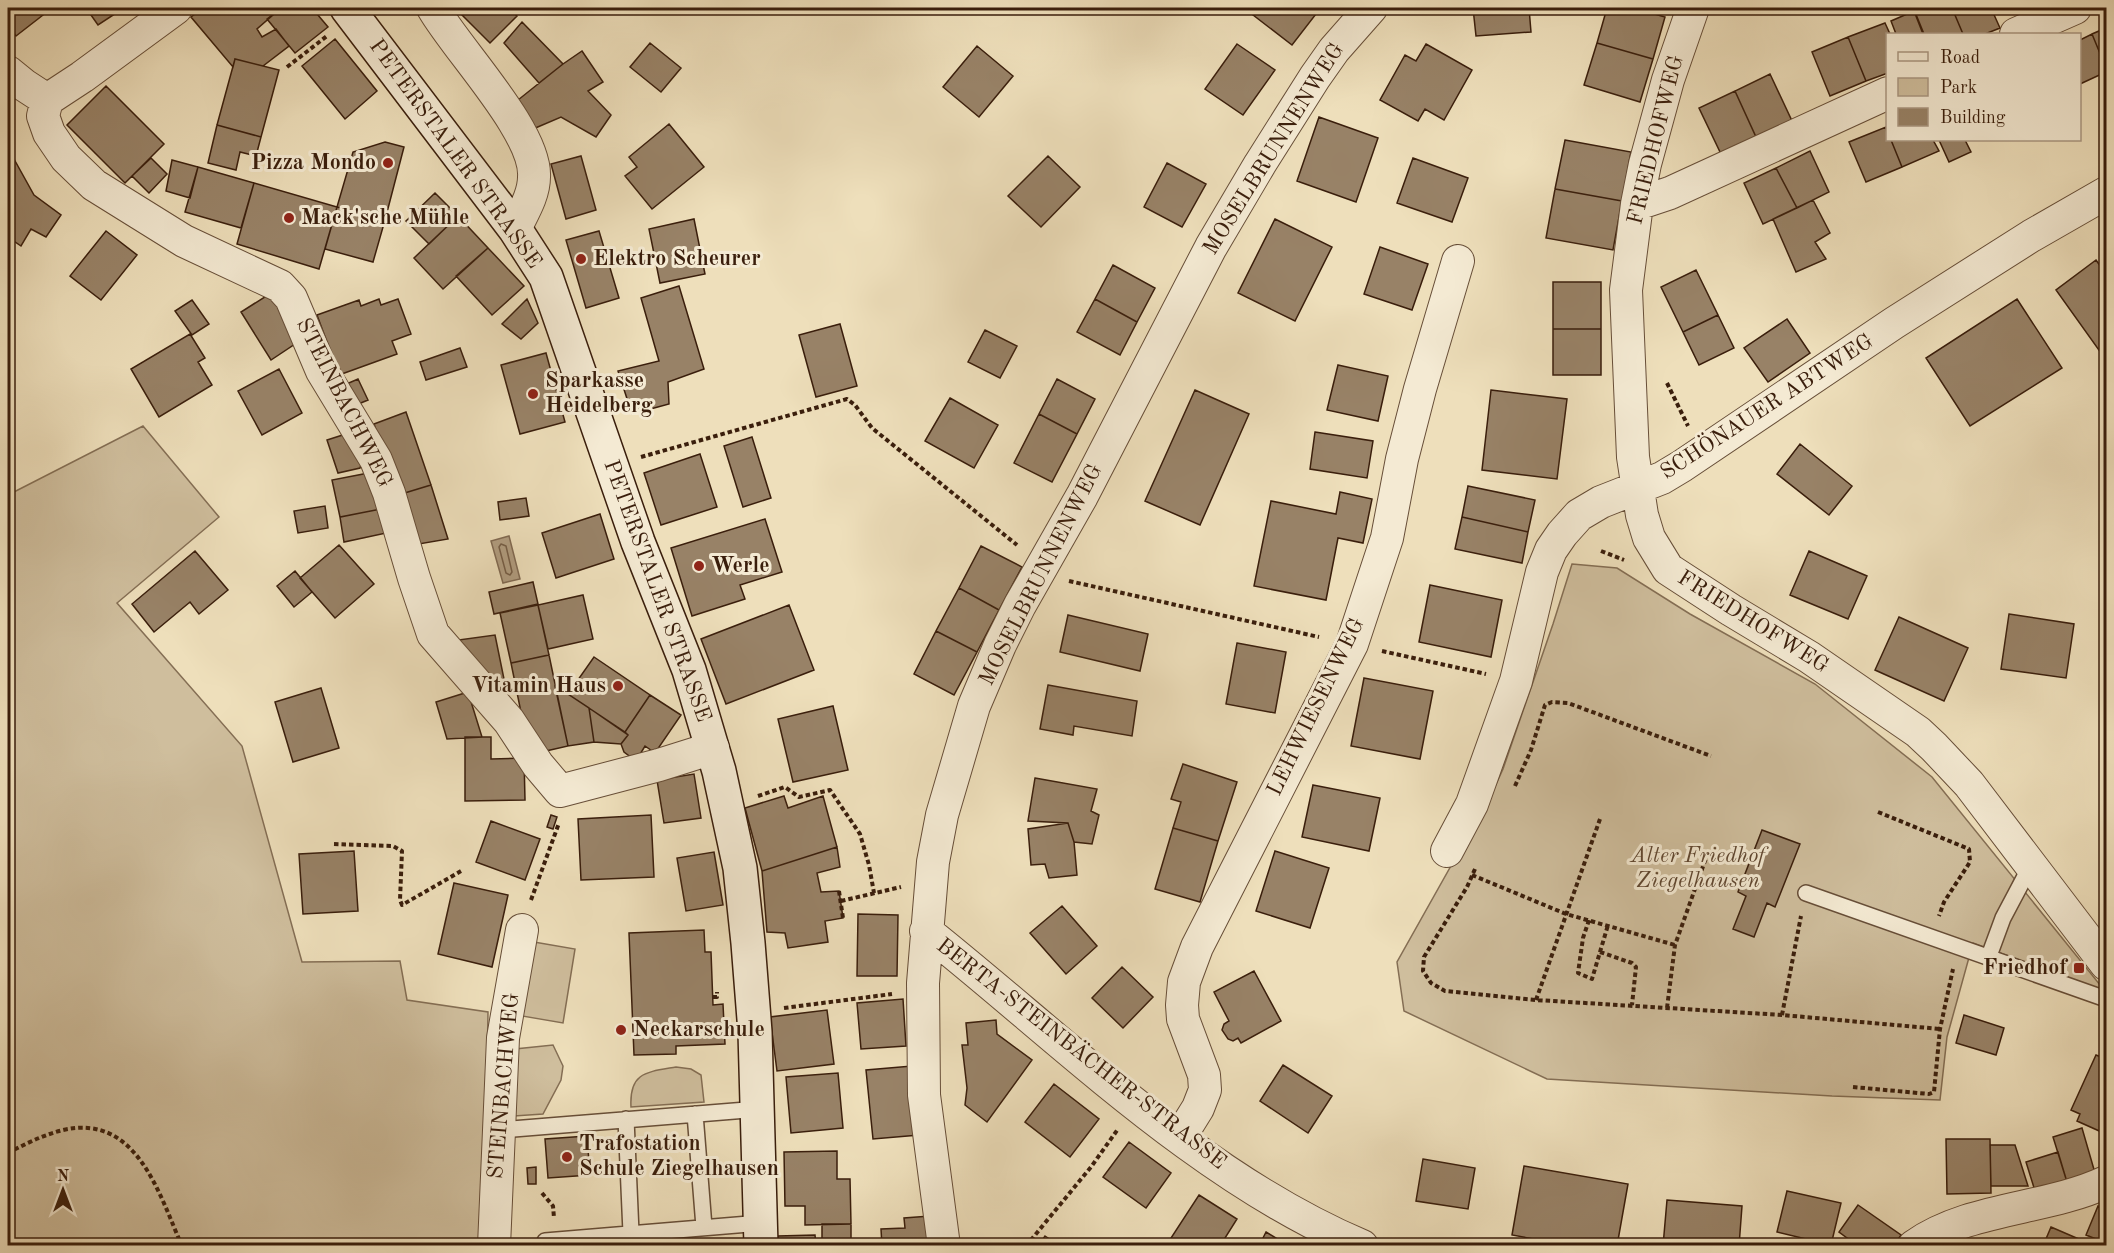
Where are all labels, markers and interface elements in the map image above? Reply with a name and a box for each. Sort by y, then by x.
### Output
legend [1886,33,2081,141]
street label: PETERSTALER STRASSE [365,35,545,273]
street label: MOSELBRUNNENWEG [1200,39,1348,259]
text: Road [1940,49,1980,67]
street label: FRIEDHOFWEG [1624,53,1688,227]
text: Park [1940,79,1977,97]
text: Building [1940,109,2006,127]
place label: Pizza Mondo [251,152,376,174]
marker: Pizza Mondo [381,156,395,170]
place label: Mack'sche Mühle [301,207,469,229]
marker: Mack'sche Mühle [282,211,296,225]
place label: Elektro Scheurer [593,248,761,270]
marker: Elektro Scheurer [574,252,588,266]
street label: STEINBACHWEG [292,315,396,491]
street label: SCHÖNAUER ABTWEG [1655,327,1877,484]
place label: Sparkasse Heidelberg [545,370,653,417]
marker: Sparkasse Heidelberg [526,387,540,401]
street label: PETERSTALER STRASSE [599,457,715,725]
street label: MOSELBRUNNENWEG [976,461,1107,689]
place label: Werle [711,555,770,577]
marker: Werle [692,559,706,573]
street label: FRIEDHOFWEG [1673,567,1833,677]
street label: LEHWIESENWEG [1263,614,1369,799]
place label: Vitamin Haus [471,675,606,697]
marker: Vitamin Haus [611,679,625,693]
park label: Alter Friedhof Ziegelhausen [1630,845,1769,892]
street label: BERTA-STEINBÄCHER-STRASSE [932,932,1232,1174]
place label: Friedhof [1983,957,2068,979]
marker: Friedhof [2072,961,2086,975]
street label: STEINBACHWEG [485,992,523,1180]
place label: Neckarschule [633,1019,765,1041]
marker: Neckarschule [614,1023,628,1037]
place label: Trafostation Schule Ziegelhausen [579,1133,779,1180]
marker: Trafostation Schule Ziegelhausen [560,1150,574,1164]
north arrow [33,1160,93,1220]
text: N [57,1169,70,1185]

